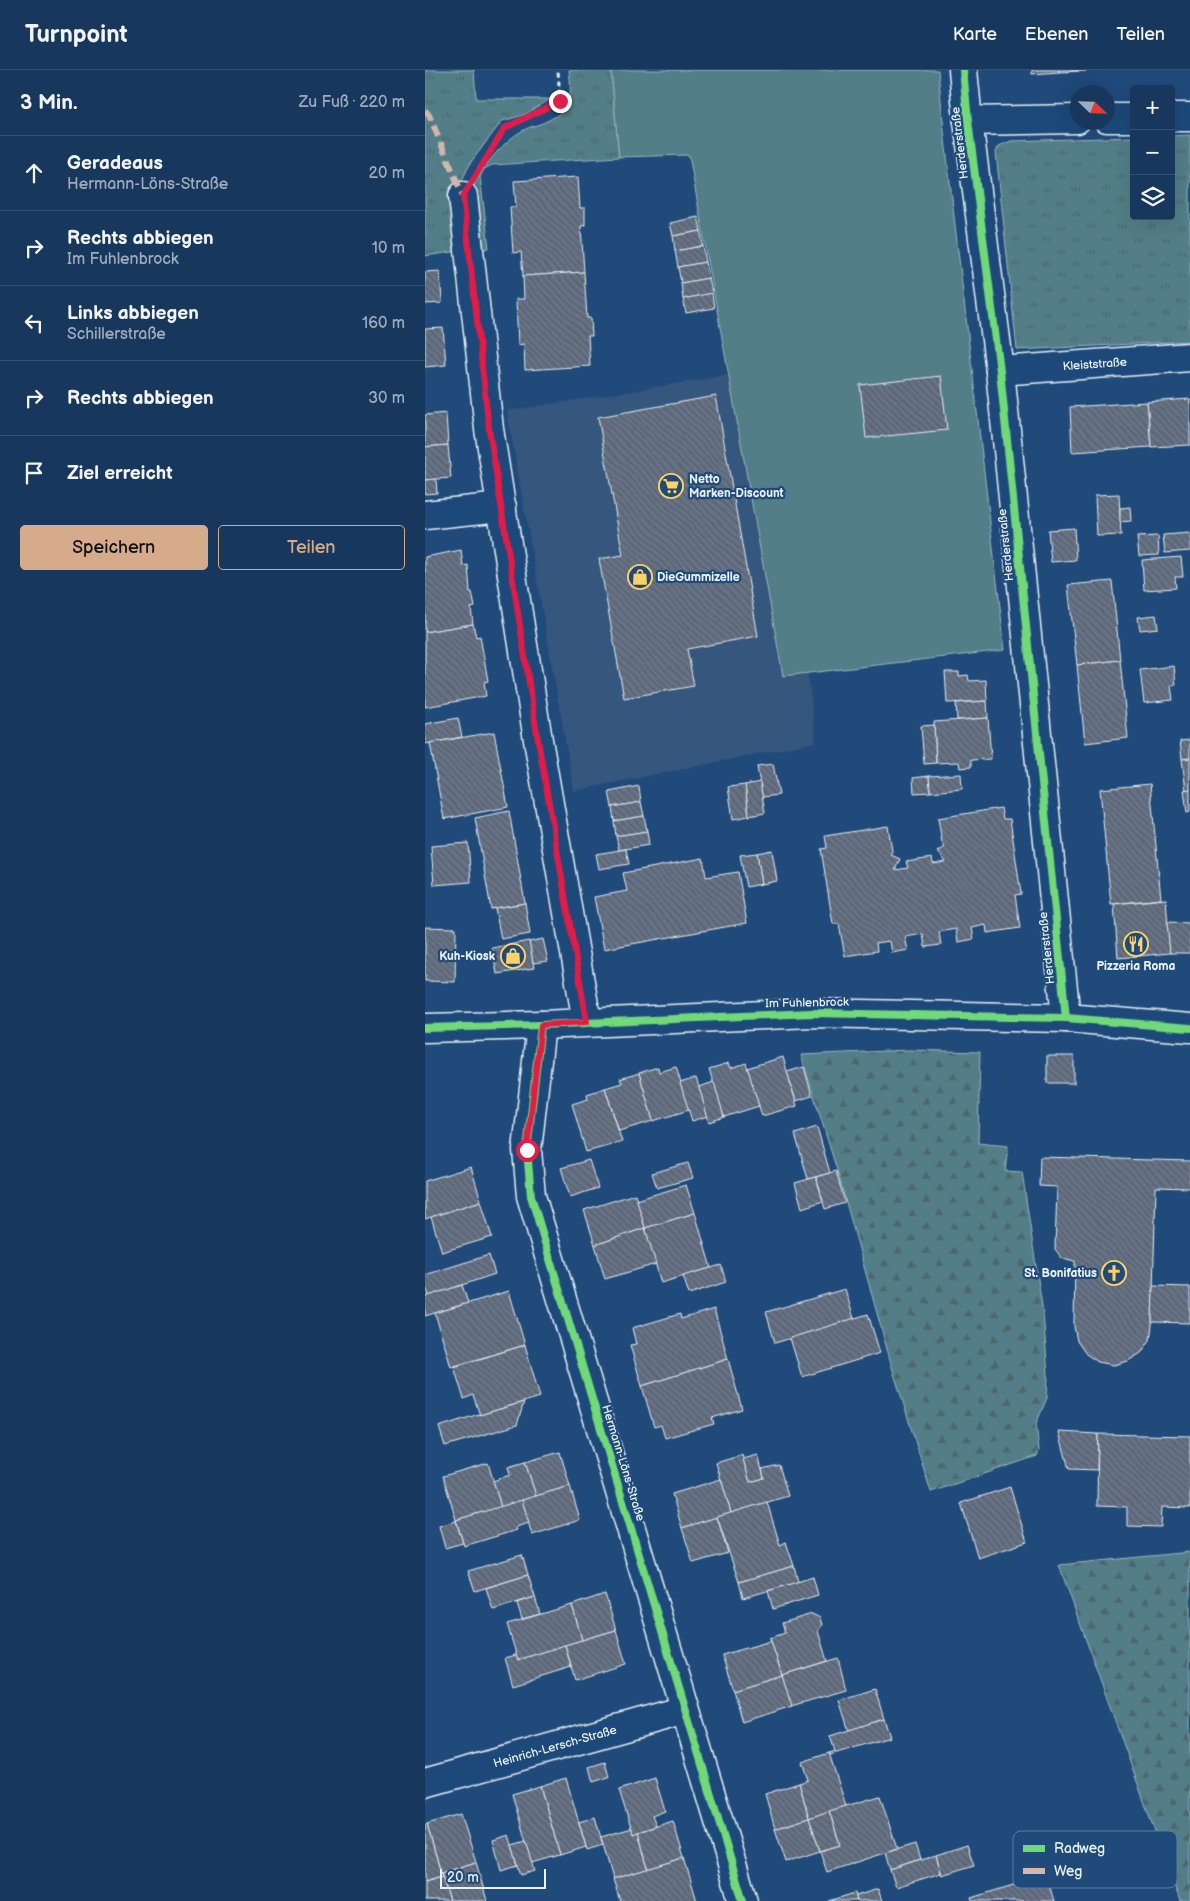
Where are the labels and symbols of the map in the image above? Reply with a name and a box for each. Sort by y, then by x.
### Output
north arrow [1070,85,1115,130]
route end [549,90,572,113]
street label: Herderstraße [948,106,972,180]
street label: Kleiststraße [1062,354,1127,374]
place label: Netto Marken-Discount [689,472,784,501]
supermarket icon: Netto Marken-Discount [658,473,684,499]
street label: Herderstraße [995,508,1017,582]
shop icon: DieGummizelle [627,564,653,590]
place label: DieGummizelle [657,570,740,585]
street label: Herderstraße [1036,911,1058,985]
restaurant icon: Pizzeria Roma [1123,931,1149,957]
shop icon: Kuh-Kiosk [500,943,526,969]
place label: Kuh-Kiosk [439,949,496,964]
place label: Pizzeria Roma [1097,959,1176,974]
street label: Im Fuhlenbrock [765,995,849,1011]
route start [516,1139,539,1162]
church icon: St. Bonifatius [1101,1260,1127,1286]
place label: St. Bonifatius [1024,1266,1097,1281]
street label: Hermann-Löns-Straße [598,1403,648,1523]
street label: Heinrich-Lersch-Straße [492,1722,618,1771]
legend [1013,1831,1177,1888]
text: Radweg [1054,1840,1105,1857]
text: Weg [1054,1863,1082,1880]
scale bar [440,1866,546,1889]

